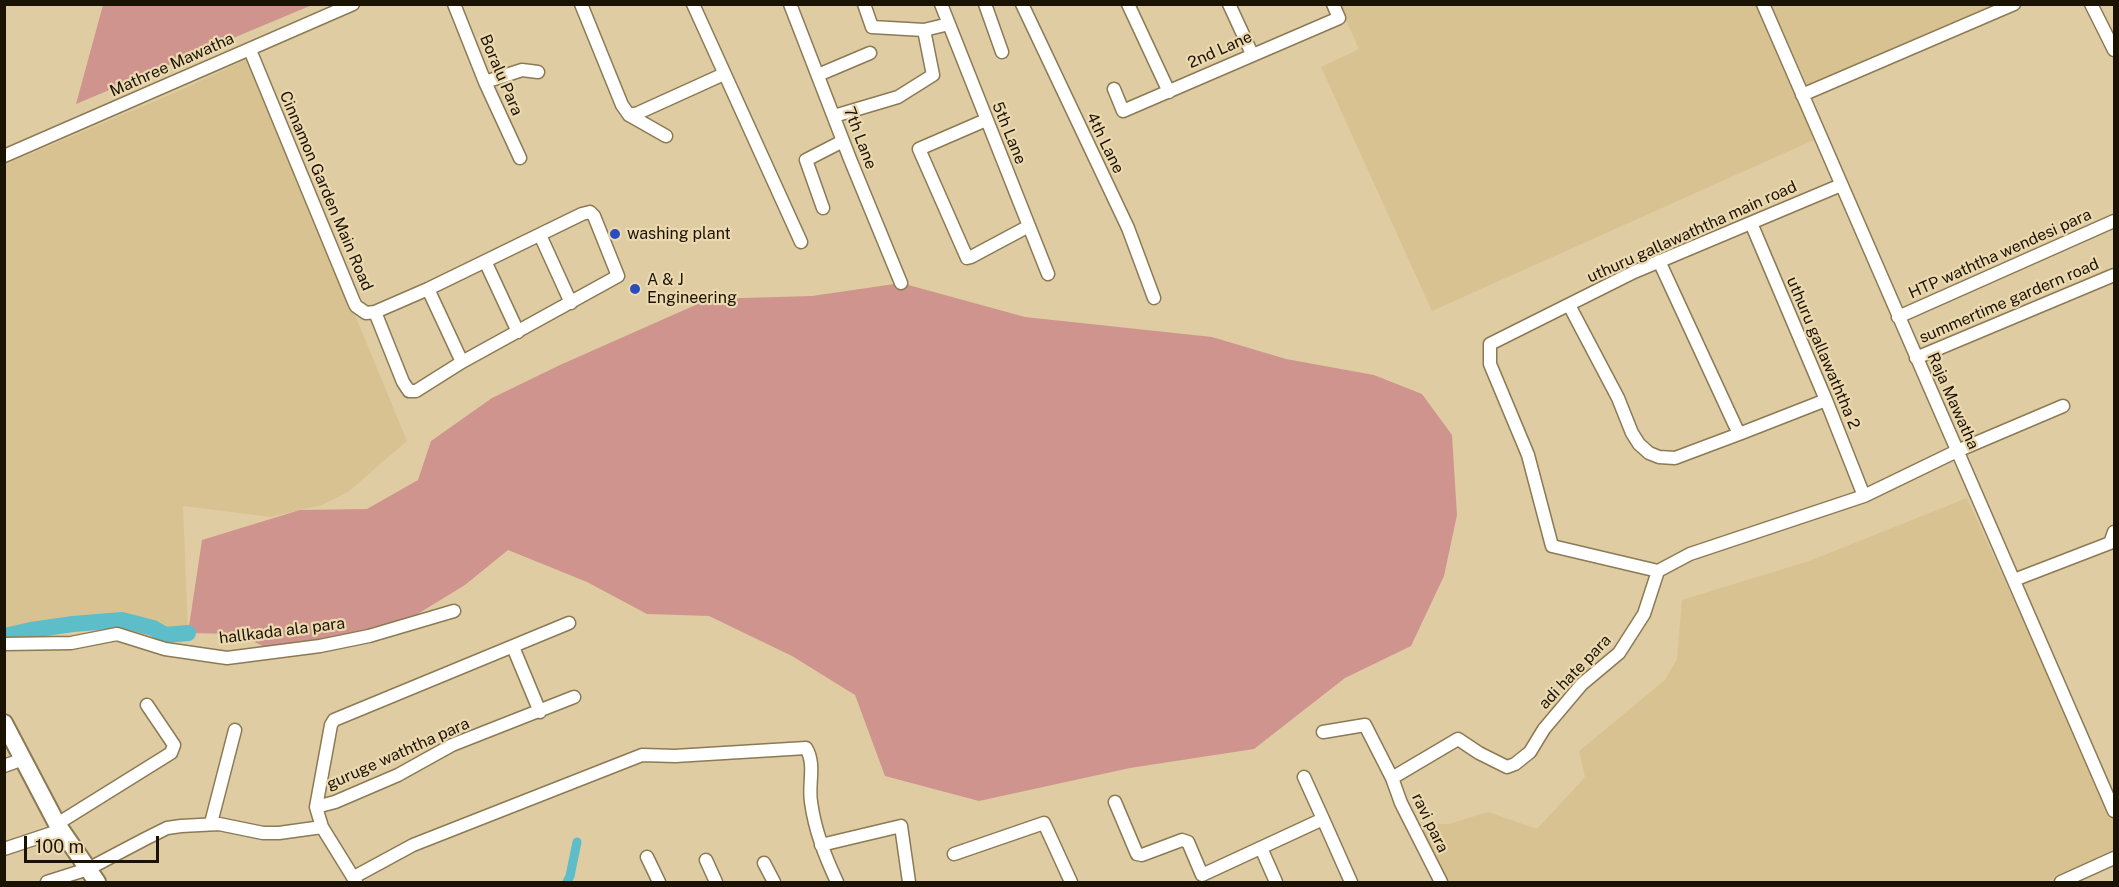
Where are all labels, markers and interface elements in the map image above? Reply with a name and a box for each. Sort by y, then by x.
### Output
street label: 2nd Lane [1185,27,1255,73]
street label: Mathree Mawatha [107,29,237,101]
street label: Boralu Para [475,32,527,118]
street label: Cinnamon Garden Main Road [275,88,377,294]
street label: 5th Lane [988,99,1030,167]
street label: 7th Lane [839,104,881,172]
street label: 4th Lane [1082,109,1128,177]
street label: uthuru gallawaththa main road [1584,177,1800,287]
street label: HTP waththa wendesi para [1906,205,2094,303]
place label: washing plant [627,224,731,244]
marker: washing plant [608,227,622,241]
street label: summertime gardern road [1916,254,2102,348]
place label: A & J Engineering [647,270,737,308]
street label: uthuru gallawaththa 2 [1782,274,1864,432]
marker: A & J Engineering [628,282,642,296]
street label: Raja Mawatha [1923,349,1983,453]
street label: hallkada ala para [218,614,346,648]
street label: adi hate para [1535,631,1615,713]
street label: guruge waththa para [324,714,472,794]
street label: ravi para [1407,790,1453,856]
scale bar [27,824,162,862]
text: 100 m [35,836,84,857]

